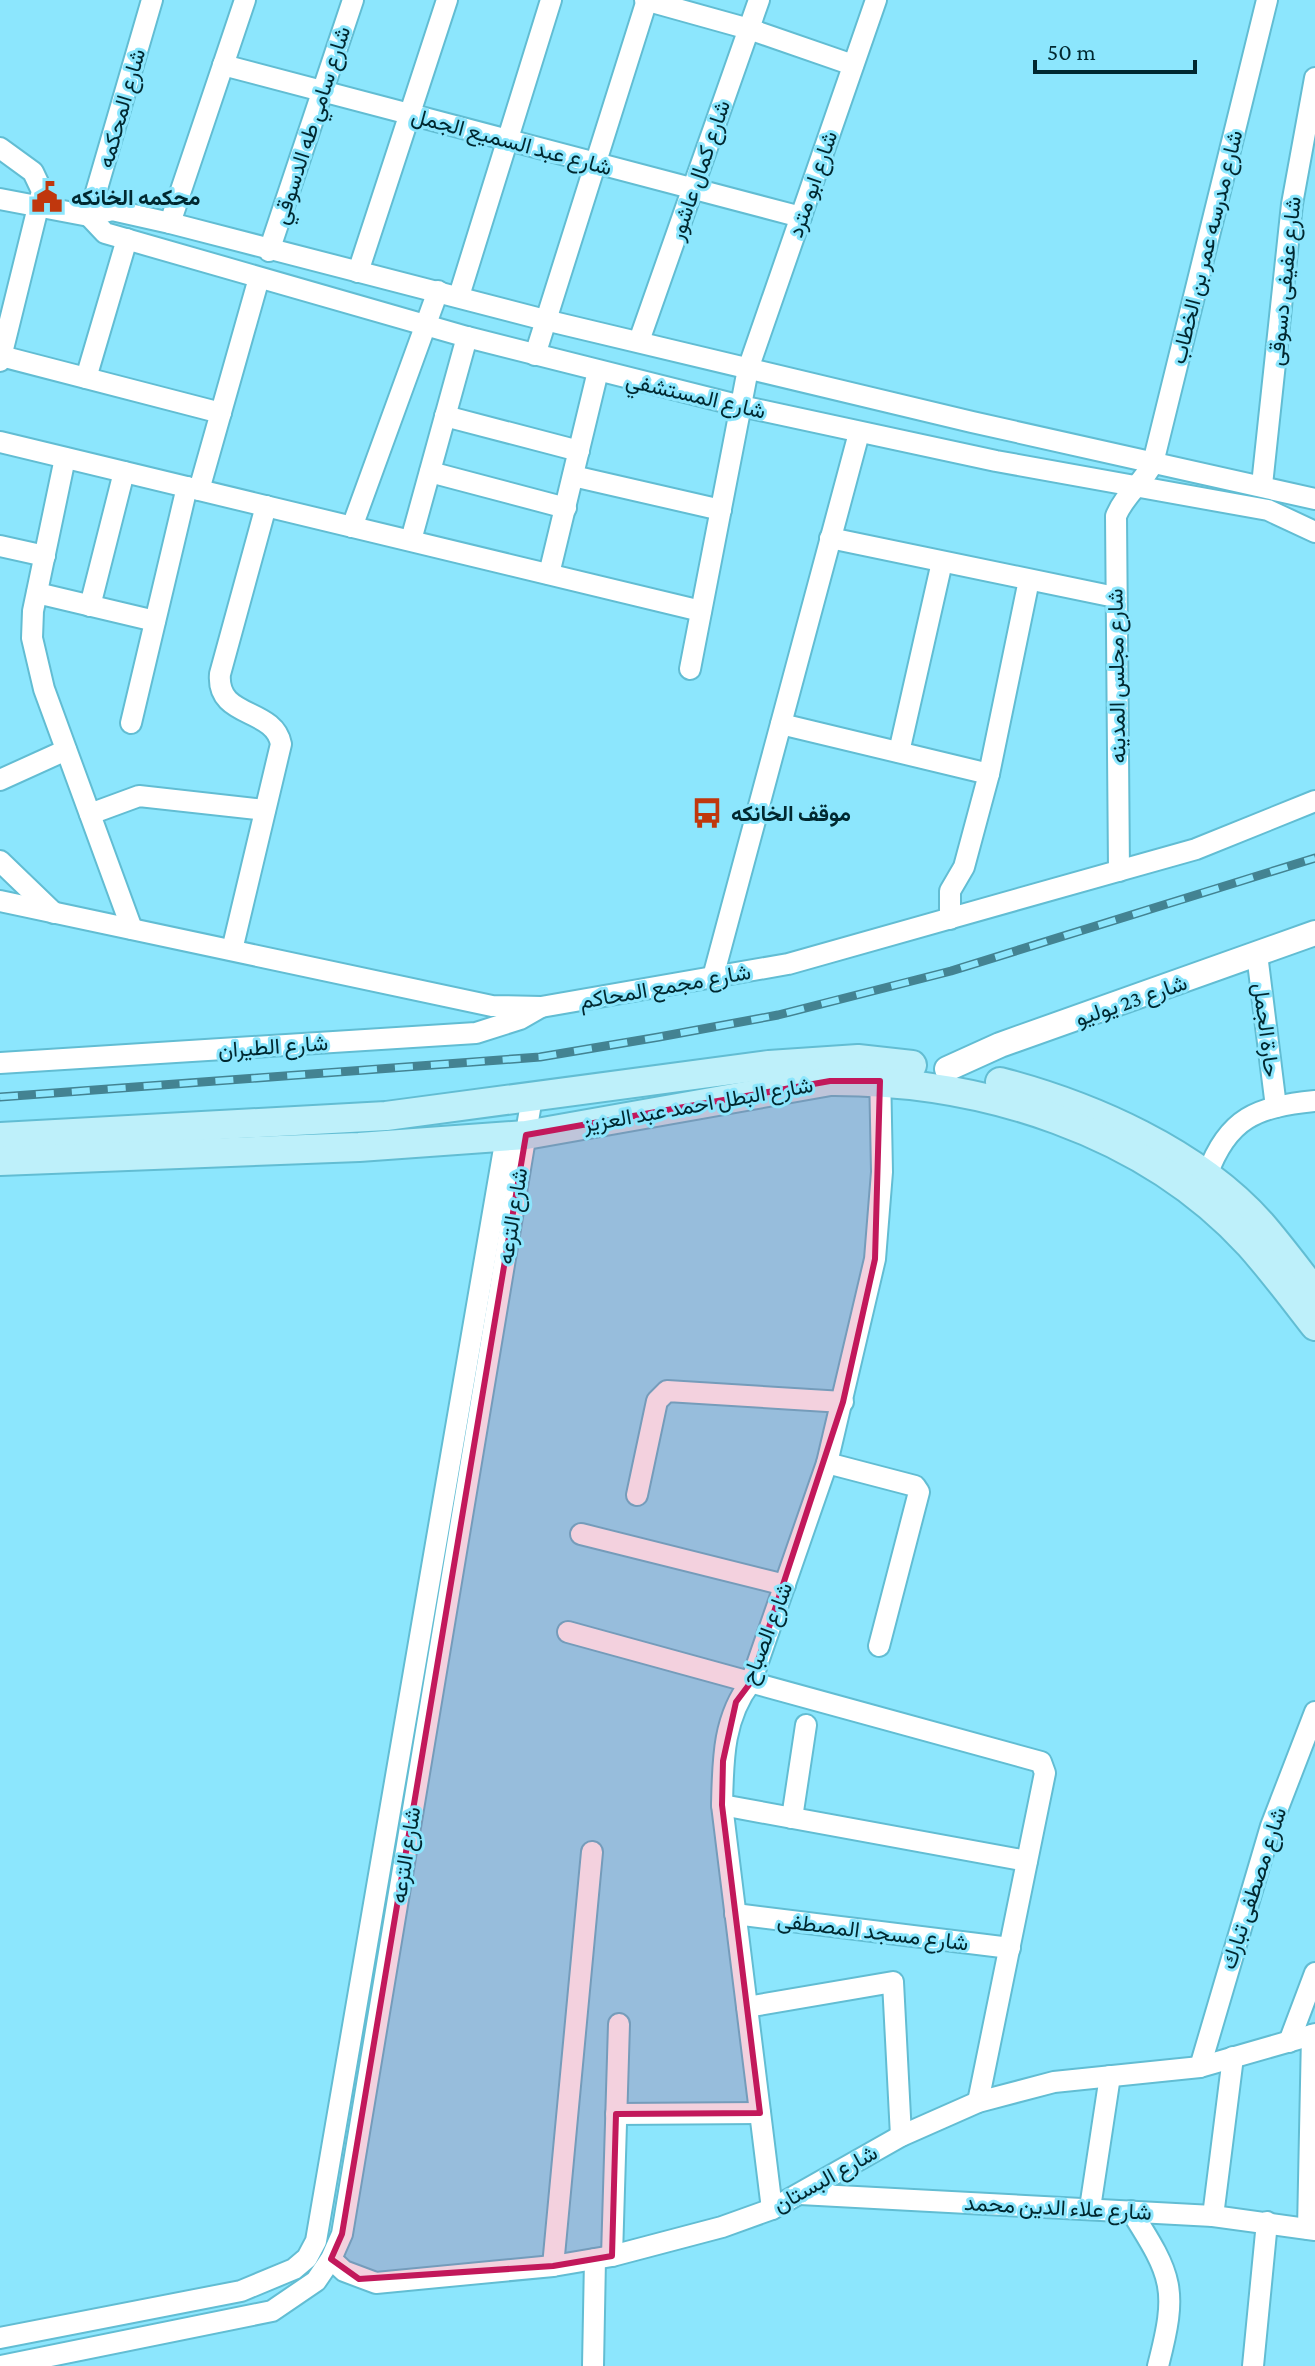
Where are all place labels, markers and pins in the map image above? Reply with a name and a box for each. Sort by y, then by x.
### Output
public building icon: محكمه الخانكه [30,180,64,214]
place label: محكمه الخانكه [71,185,201,210]
bus stop icon: موقف الخانكه [690,796,724,830]
place label: موقف الخانكه [731,801,851,827]

